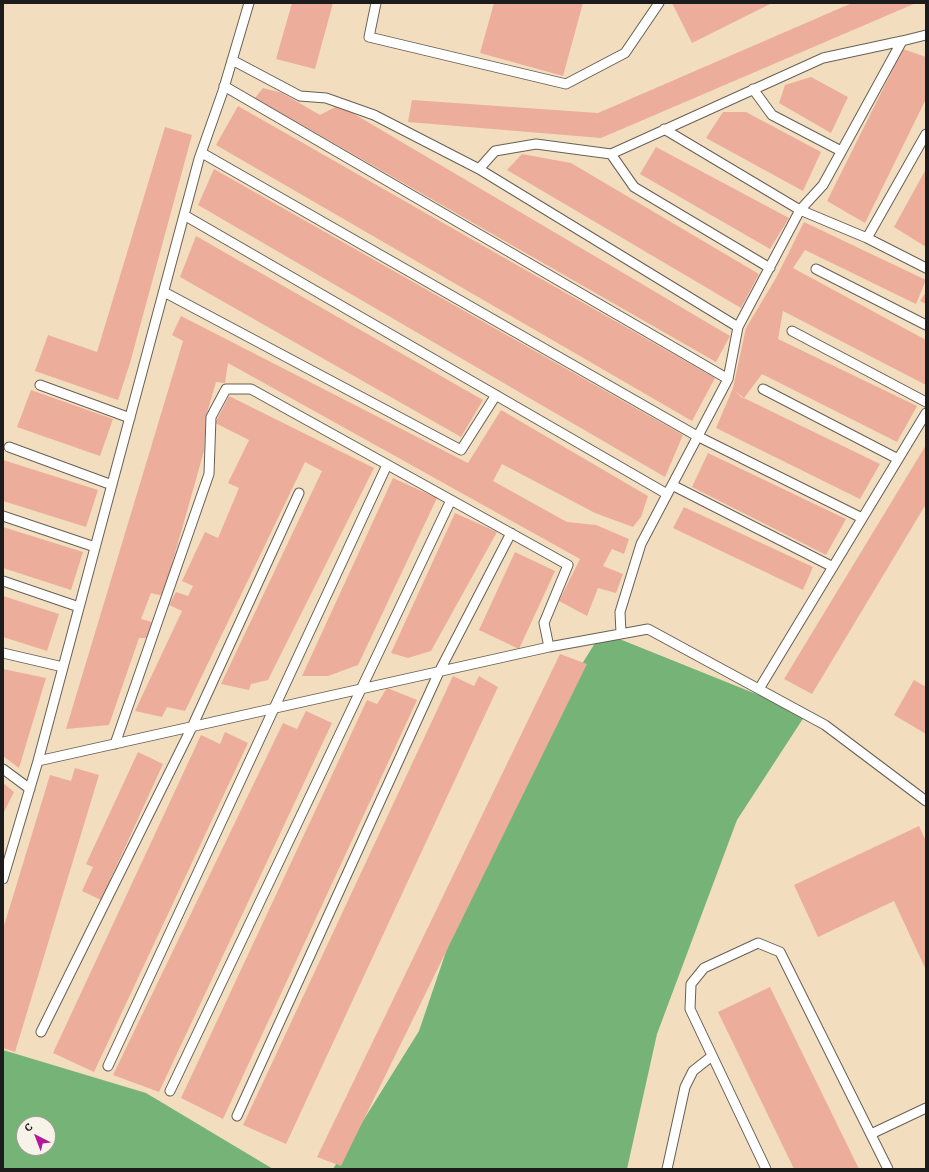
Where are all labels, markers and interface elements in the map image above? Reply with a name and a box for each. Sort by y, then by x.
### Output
north arrow [16,1116,56,1156]
text: С [21,1120,36,1135]

